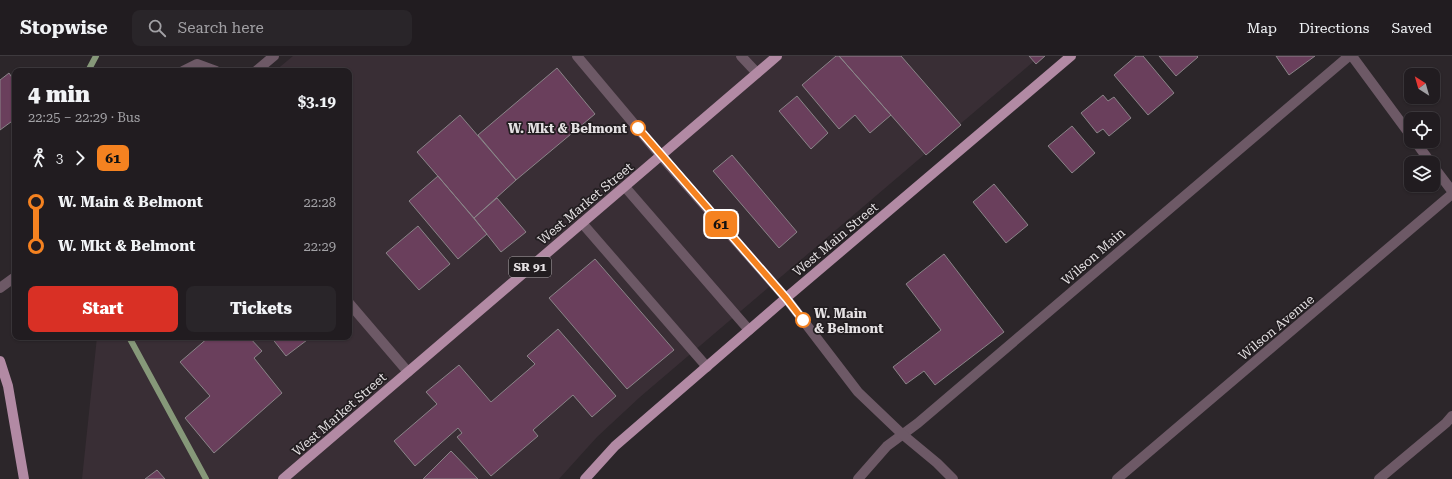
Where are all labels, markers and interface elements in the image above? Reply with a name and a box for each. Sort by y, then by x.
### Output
search box [132,10,412,46]
text: Stopwise [20,16,108,39]
icon: search [146,17,168,39]
text: Search here [178,19,264,37]
text: Map [1247,20,1277,36]
text: Directions [1299,20,1369,36]
text: Saved [1391,20,1432,36]
north arrow [1404,68,1440,104]
map controls [1404,68,1440,192]
text: 4 min [28,82,90,107]
text: $3.19 [298,93,336,111]
text: 22:25 – 22:29 · Bus [28,110,140,125]
button: locate [1404,112,1440,148]
marker: W. Mkt & Belmont [630,120,646,136]
place label: W. Mkt & Belmont [508,121,628,136]
icon: walk [28,147,50,169]
icon: forward [69,147,91,169]
text: 61 [105,150,121,166]
text: 3 [56,151,63,166]
button: layers [1404,156,1440,192]
street label: West Market Street [535,159,636,247]
text: W. Main & Belmont [58,193,203,211]
text: 22:28 [304,195,336,210]
street label: West Main Street [790,199,881,279]
line badge: 61 [703,211,739,237]
text: 61 [713,216,729,232]
street label: Wilson Main [1059,224,1128,288]
text: W. Mkt & Belmont [58,237,195,255]
text: 22:29 [304,239,336,254]
road number: SR 91 [509,257,551,277]
button: Start [28,286,178,332]
button: Tickets [186,286,336,332]
street label: Wilson Avenue [1236,292,1317,363]
place label: W. Main & Belmont [814,306,884,336]
marker: W. Main & Belmont [795,312,811,328]
street label: West Market Street [289,370,389,459]

